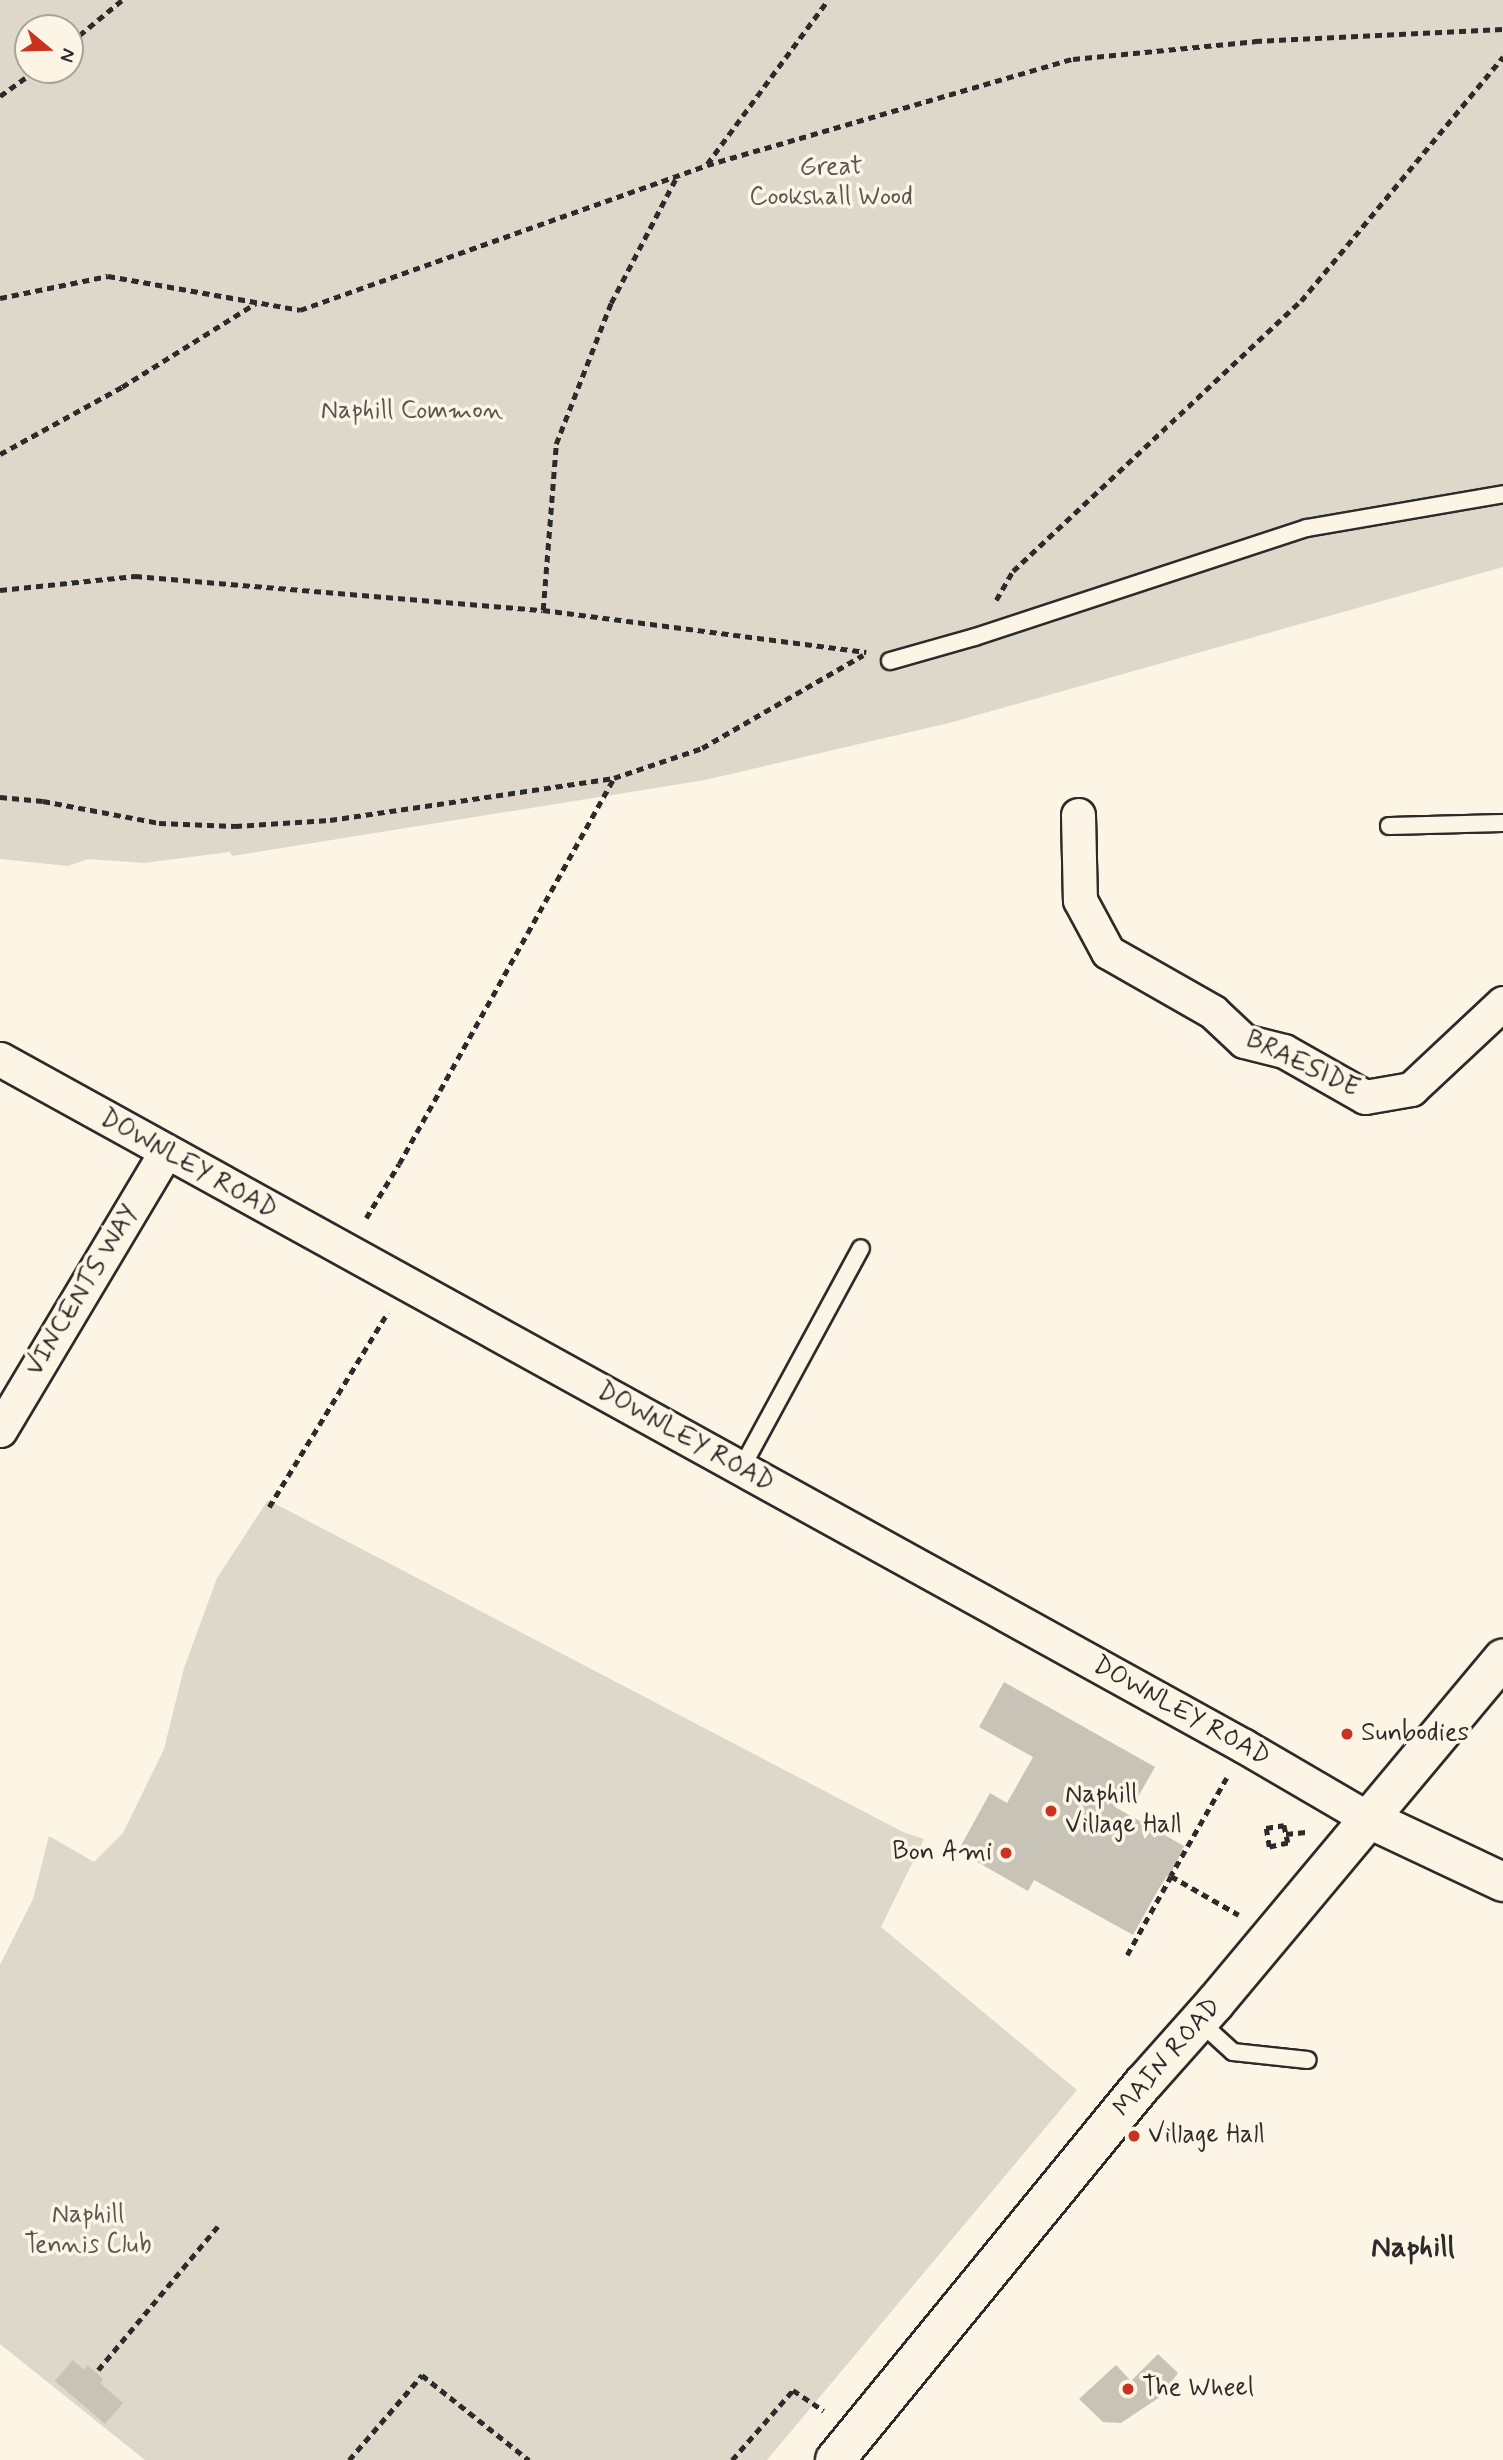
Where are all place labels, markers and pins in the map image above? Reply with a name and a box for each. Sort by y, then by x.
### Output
place label: Sunbodies [1361,1718,1469,1750]
marker: Sunbodies [1339,1726,1355,1742]
place label: Naphill Village Hall [1065,1780,1184,1842]
marker: Naphill Village Hall [1043,1803,1059,1819]
place label: Bon Ami [899,1837,992,1869]
marker: Bon Ami [998,1845,1014,1861]
place label: Village Hall [1148,2120,1267,2152]
marker: Village Hall [1126,2128,1142,2144]
place label: The Wheel [1142,2373,1256,2405]
marker: The Wheel [1120,2381,1136,2397]

